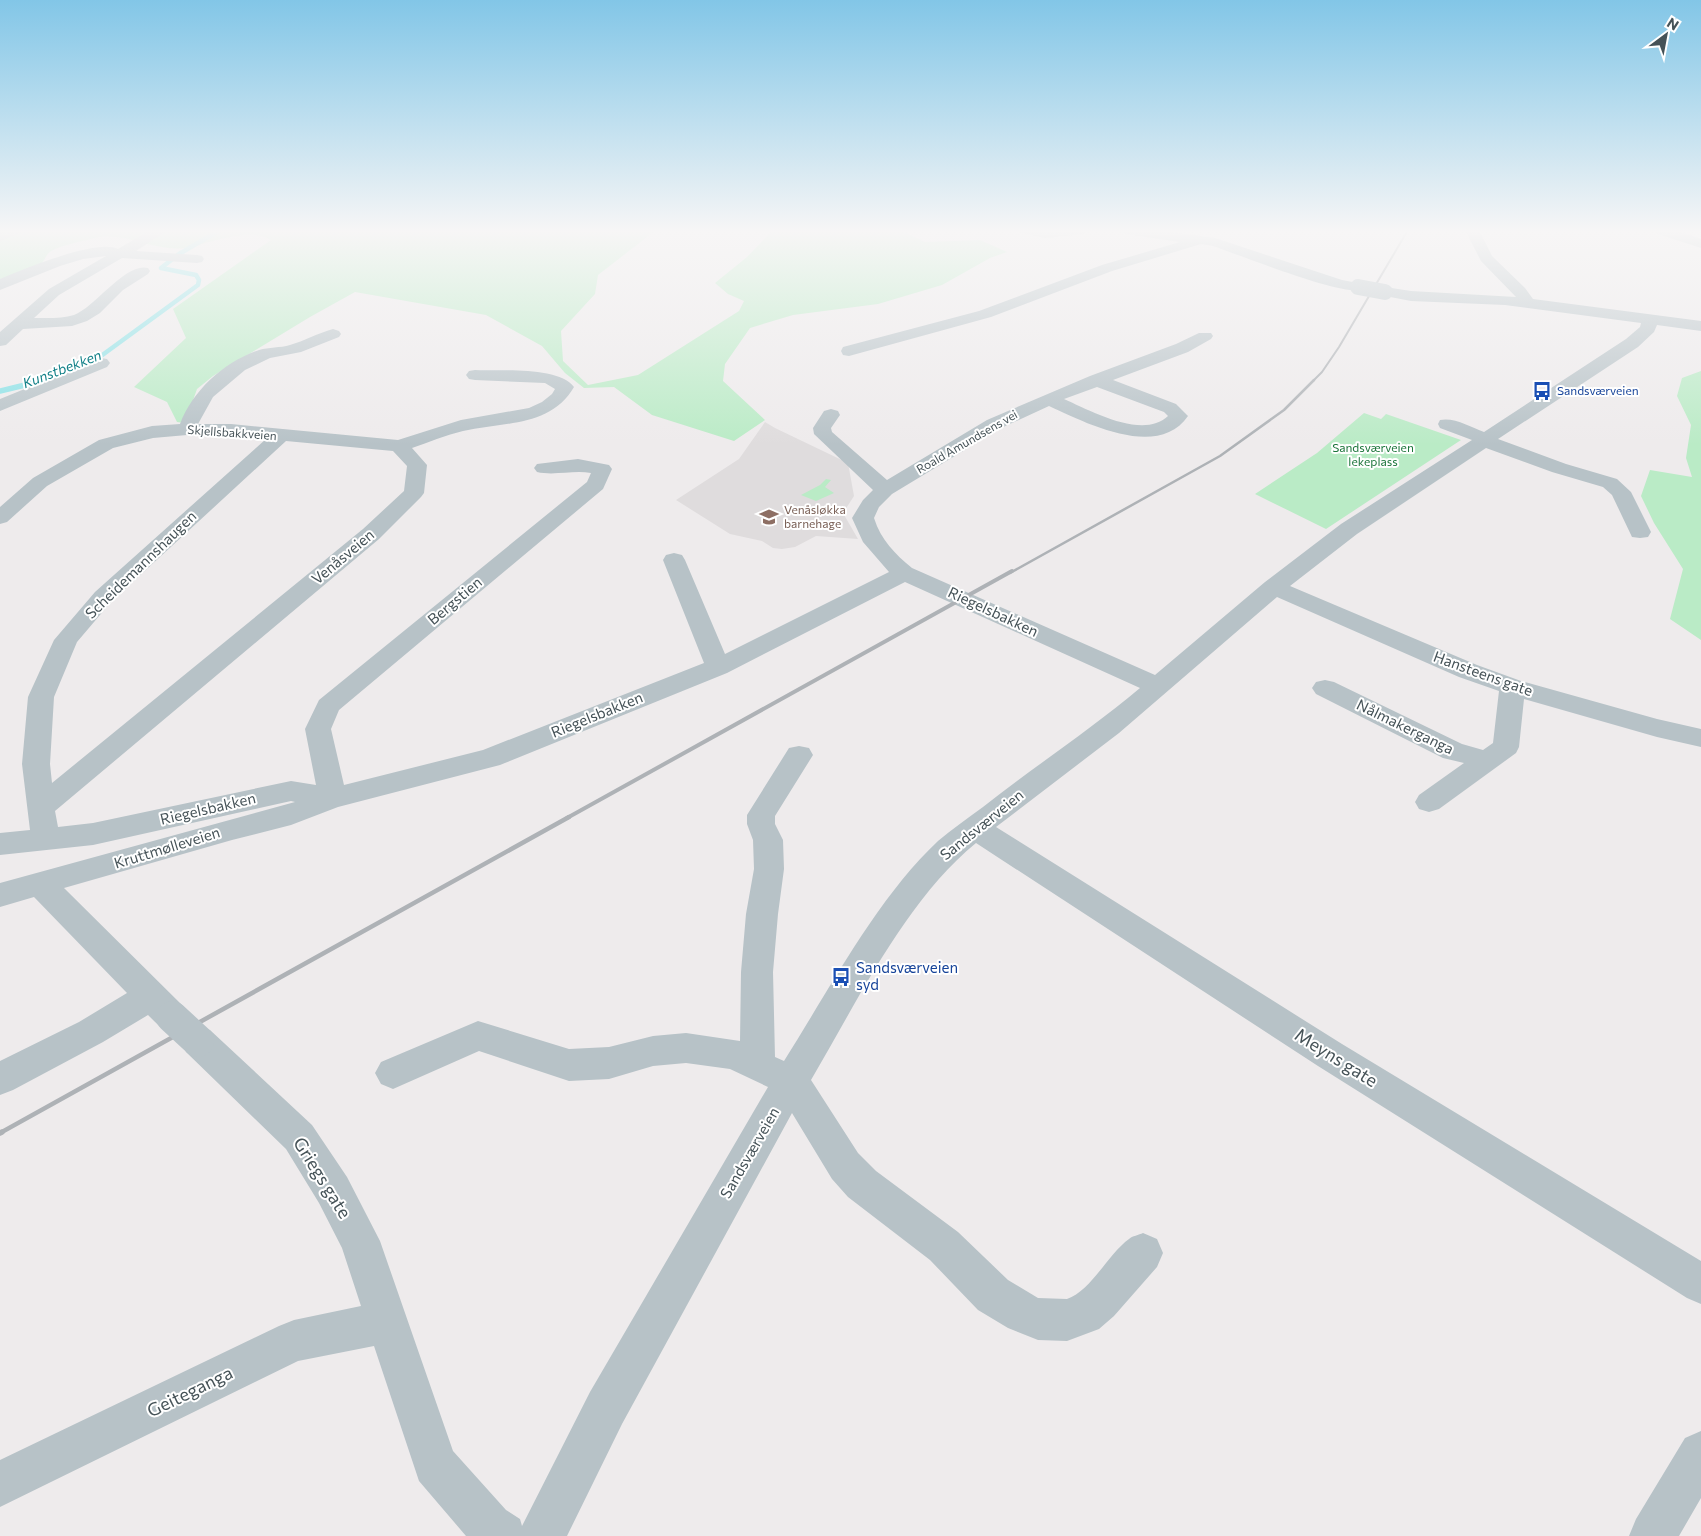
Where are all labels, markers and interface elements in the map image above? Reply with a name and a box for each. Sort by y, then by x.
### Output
north arrow [1641,10,1691,60]
text: N [1664,14,1682,34]
water label: Kunstbekken [20,346,104,391]
bus stop icon: Sandsværveien [1531,380,1553,402]
place label: Sandsværveien [1557,383,1639,397]
street label: Roald Amundsens vei [913,406,1020,476]
street label: Skjellsbakkveien [187,422,277,442]
park label: Sandsværveien lekeplass [1332,440,1414,468]
place label: Venåsløkka barnehage [784,502,846,530]
school or university icon: Venåsløkka barnehage [758,506,780,528]
street label: Scheidemannshaugen [81,507,200,622]
street label: Venåsveien [307,525,377,588]
street label: Bergstien [424,572,485,628]
street label: Riegelsbakken [945,582,1041,640]
street label: Hansteens gate [1431,647,1536,699]
street label: Riegelsbakken [548,687,645,741]
street label: Nålmakerganga [1354,695,1457,757]
street label: Sandsværveien [936,785,1027,863]
street label: Riegelsbakken [158,788,257,828]
street label: Kruttmølleveien [112,822,222,872]
place label: Sandsværveien syd [856,958,958,993]
bus stop icon: Sandsværveien syd [830,966,852,988]
street label: Meyns gate [1291,1023,1382,1091]
street label: Sandsværveien [716,1104,782,1201]
street label: Griegs gate [289,1133,356,1222]
street label: Geiteganga [143,1361,236,1421]

